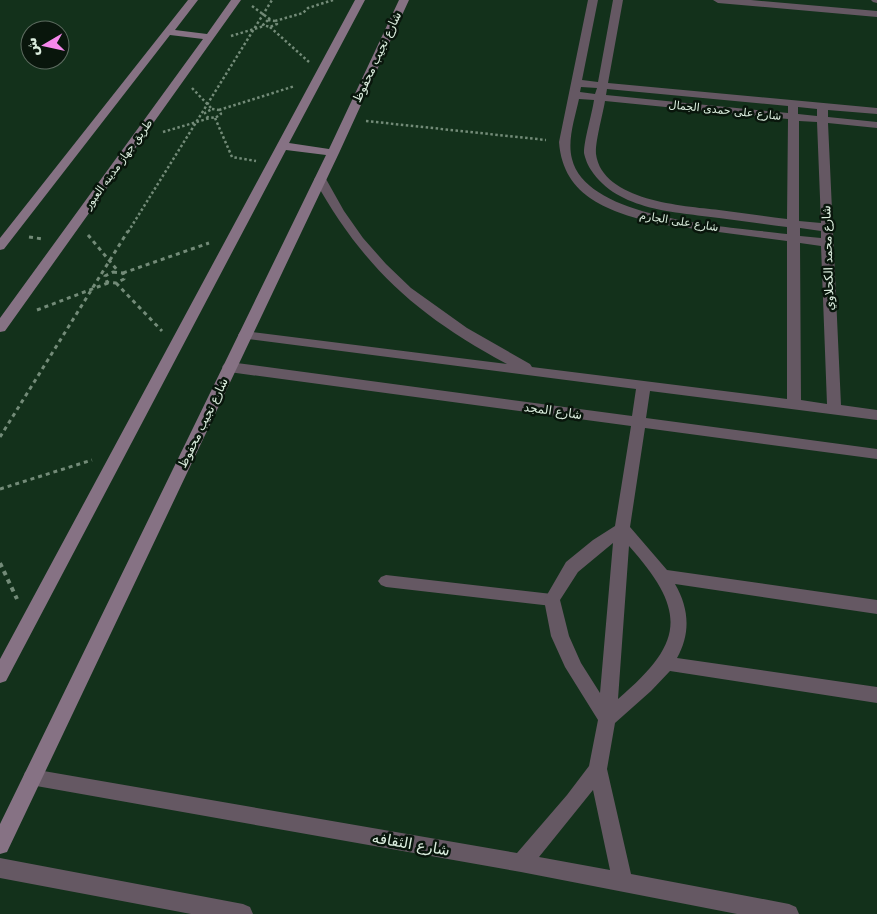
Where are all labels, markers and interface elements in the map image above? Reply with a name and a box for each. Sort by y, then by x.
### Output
street label: شارع نجيب محفوظ [350,9,405,105]
north arrow [20,20,70,70]
text: ش [23,36,42,58]
street label: شارع على حمدى الجمال [668,98,782,123]
street label: طريق جهاز مدينه العبور [81,117,156,213]
street label: شارع محمد الكحلاوي [819,205,838,311]
street label: شارع على الجارم [638,209,719,234]
street label: شارع نجيب محفوظ [175,376,232,471]
street label: شارع المجد [523,400,583,423]
street label: شارع الثقافه [371,828,451,860]

